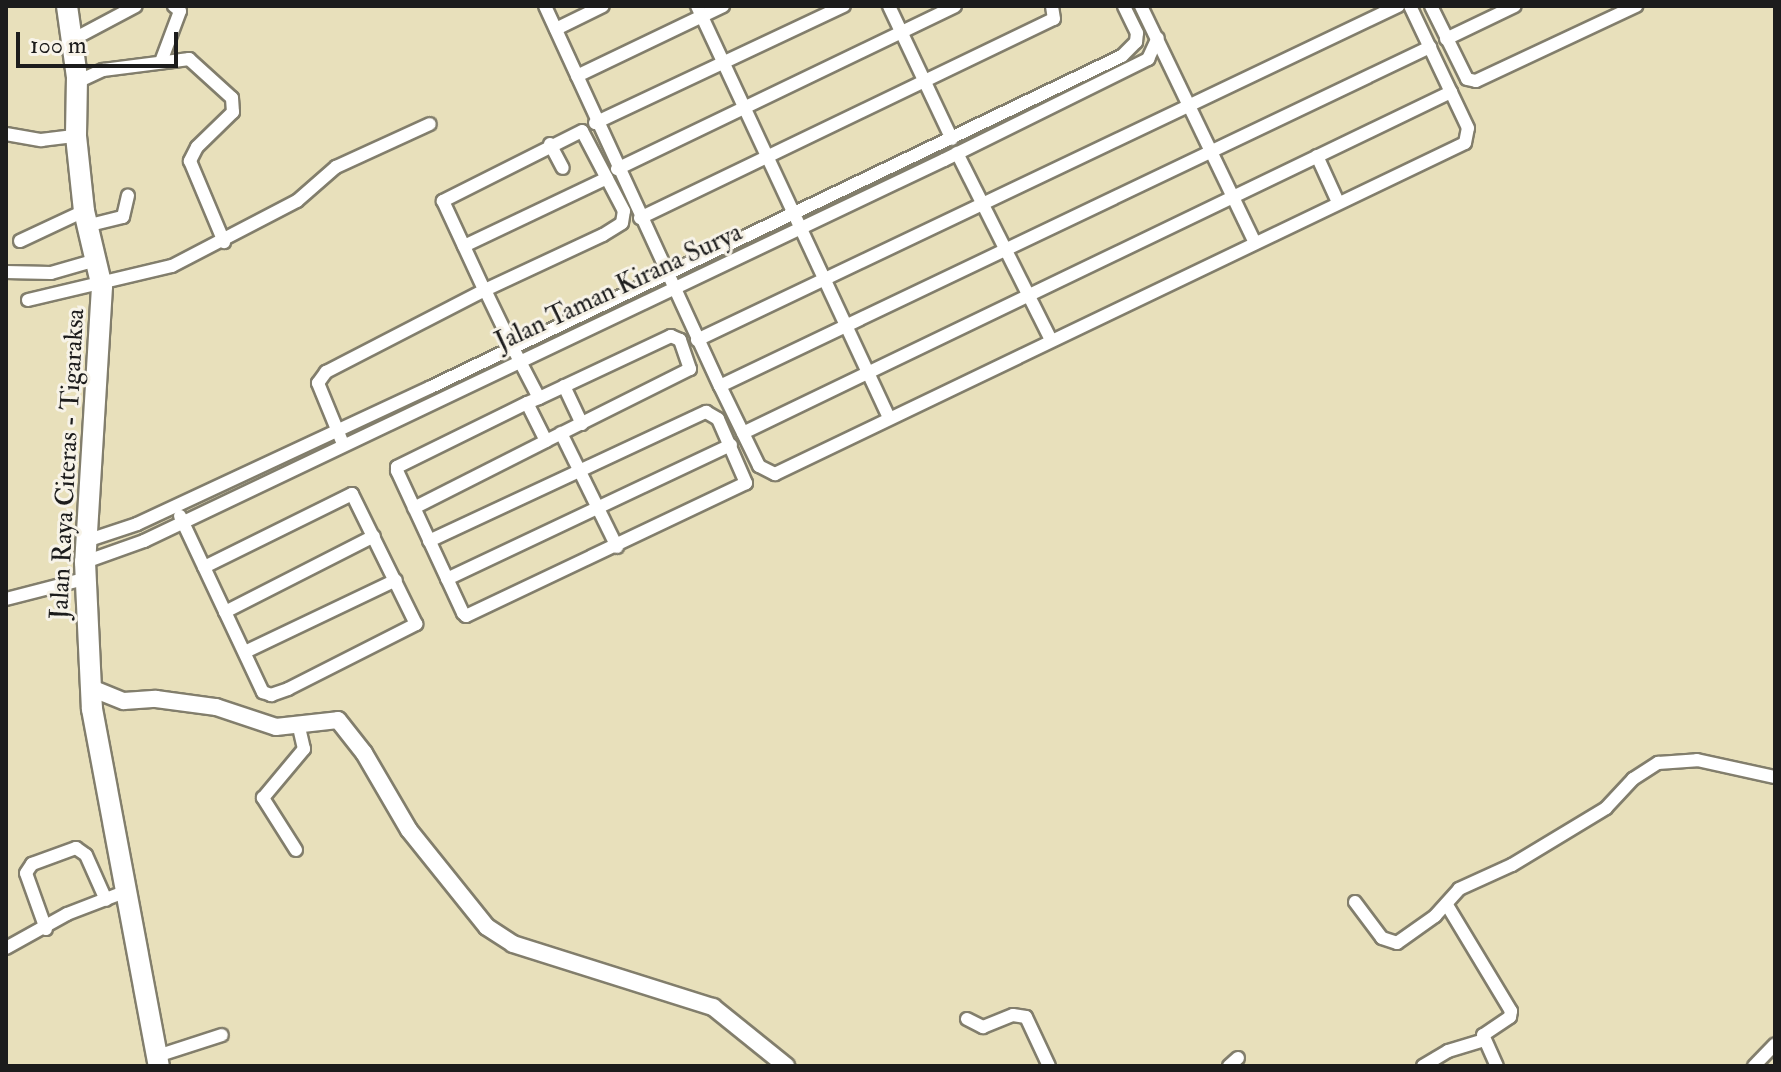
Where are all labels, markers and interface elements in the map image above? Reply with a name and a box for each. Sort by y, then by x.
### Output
scale bar [20,16,182,66]
text: 100 m [30,30,87,61]
street label: Jalan Taman Kirana Surya [491,217,747,359]
street label: Jalan Raya Citeras - Tigaraksa [44,308,92,620]

